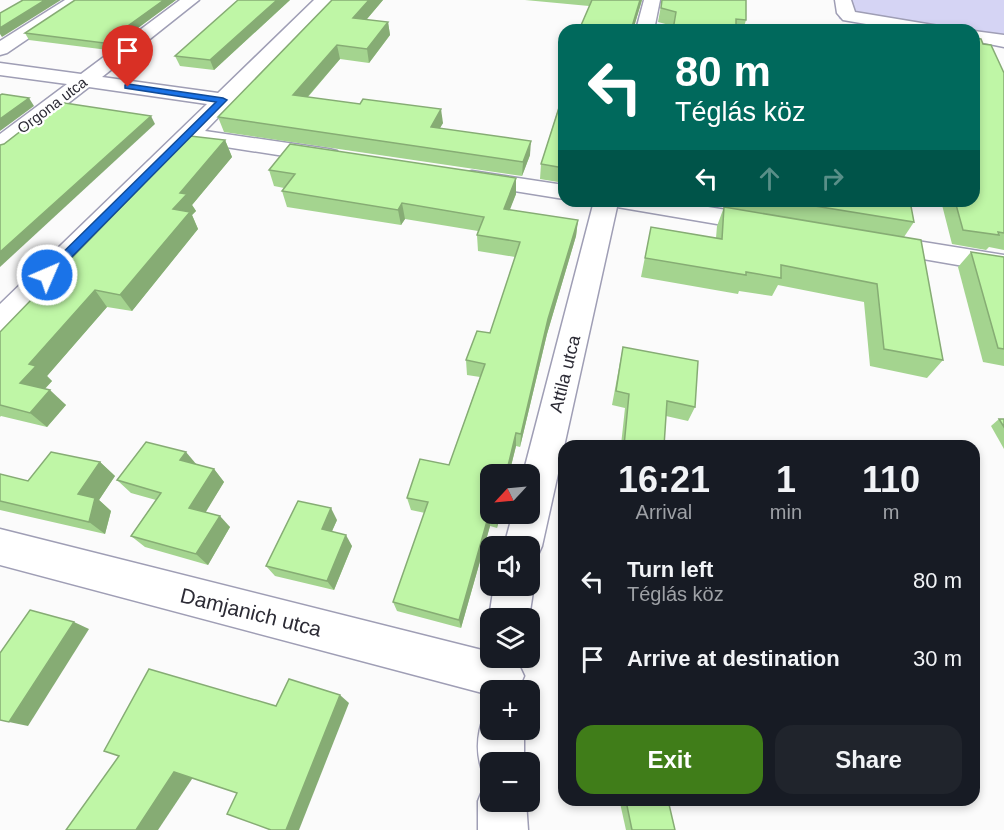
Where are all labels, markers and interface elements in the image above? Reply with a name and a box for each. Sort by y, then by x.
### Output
pin [102,25,153,87]
icon: arrive [111,34,144,67]
icon: left [576,48,654,126]
text: 80 m [675,48,771,95]
street label: Orgona utca [14,73,91,137]
text: Téglás köz [675,97,806,127]
icon: left [690,162,723,195]
icon: ahead [753,162,786,195]
icon: right [816,162,849,195]
position arrow [15,243,79,307]
street label: Attila utca [546,332,585,415]
text: 16:21 [618,459,710,500]
text: 1 [776,459,796,500]
text: 110 [862,459,920,500]
north arrow [480,464,540,524]
map controls [480,464,540,812]
text: Arrival [636,501,692,523]
text: min [770,501,802,523]
text: m [883,501,899,523]
button: sound [480,536,540,596]
text: Turn left [627,557,713,582]
icon: left [576,565,609,598]
text: 80 m [913,568,962,593]
street label: Damjanich utca [178,583,324,641]
text: Téglás köz [627,583,724,605]
button: layers [480,608,540,668]
icon: arrive [576,643,609,676]
text: Arrive at destination [627,646,840,671]
text: 30 m [913,646,962,671]
button: + [480,680,540,740]
button: Exit [576,725,763,794]
button: Share [775,725,962,794]
button: − [480,752,540,812]

